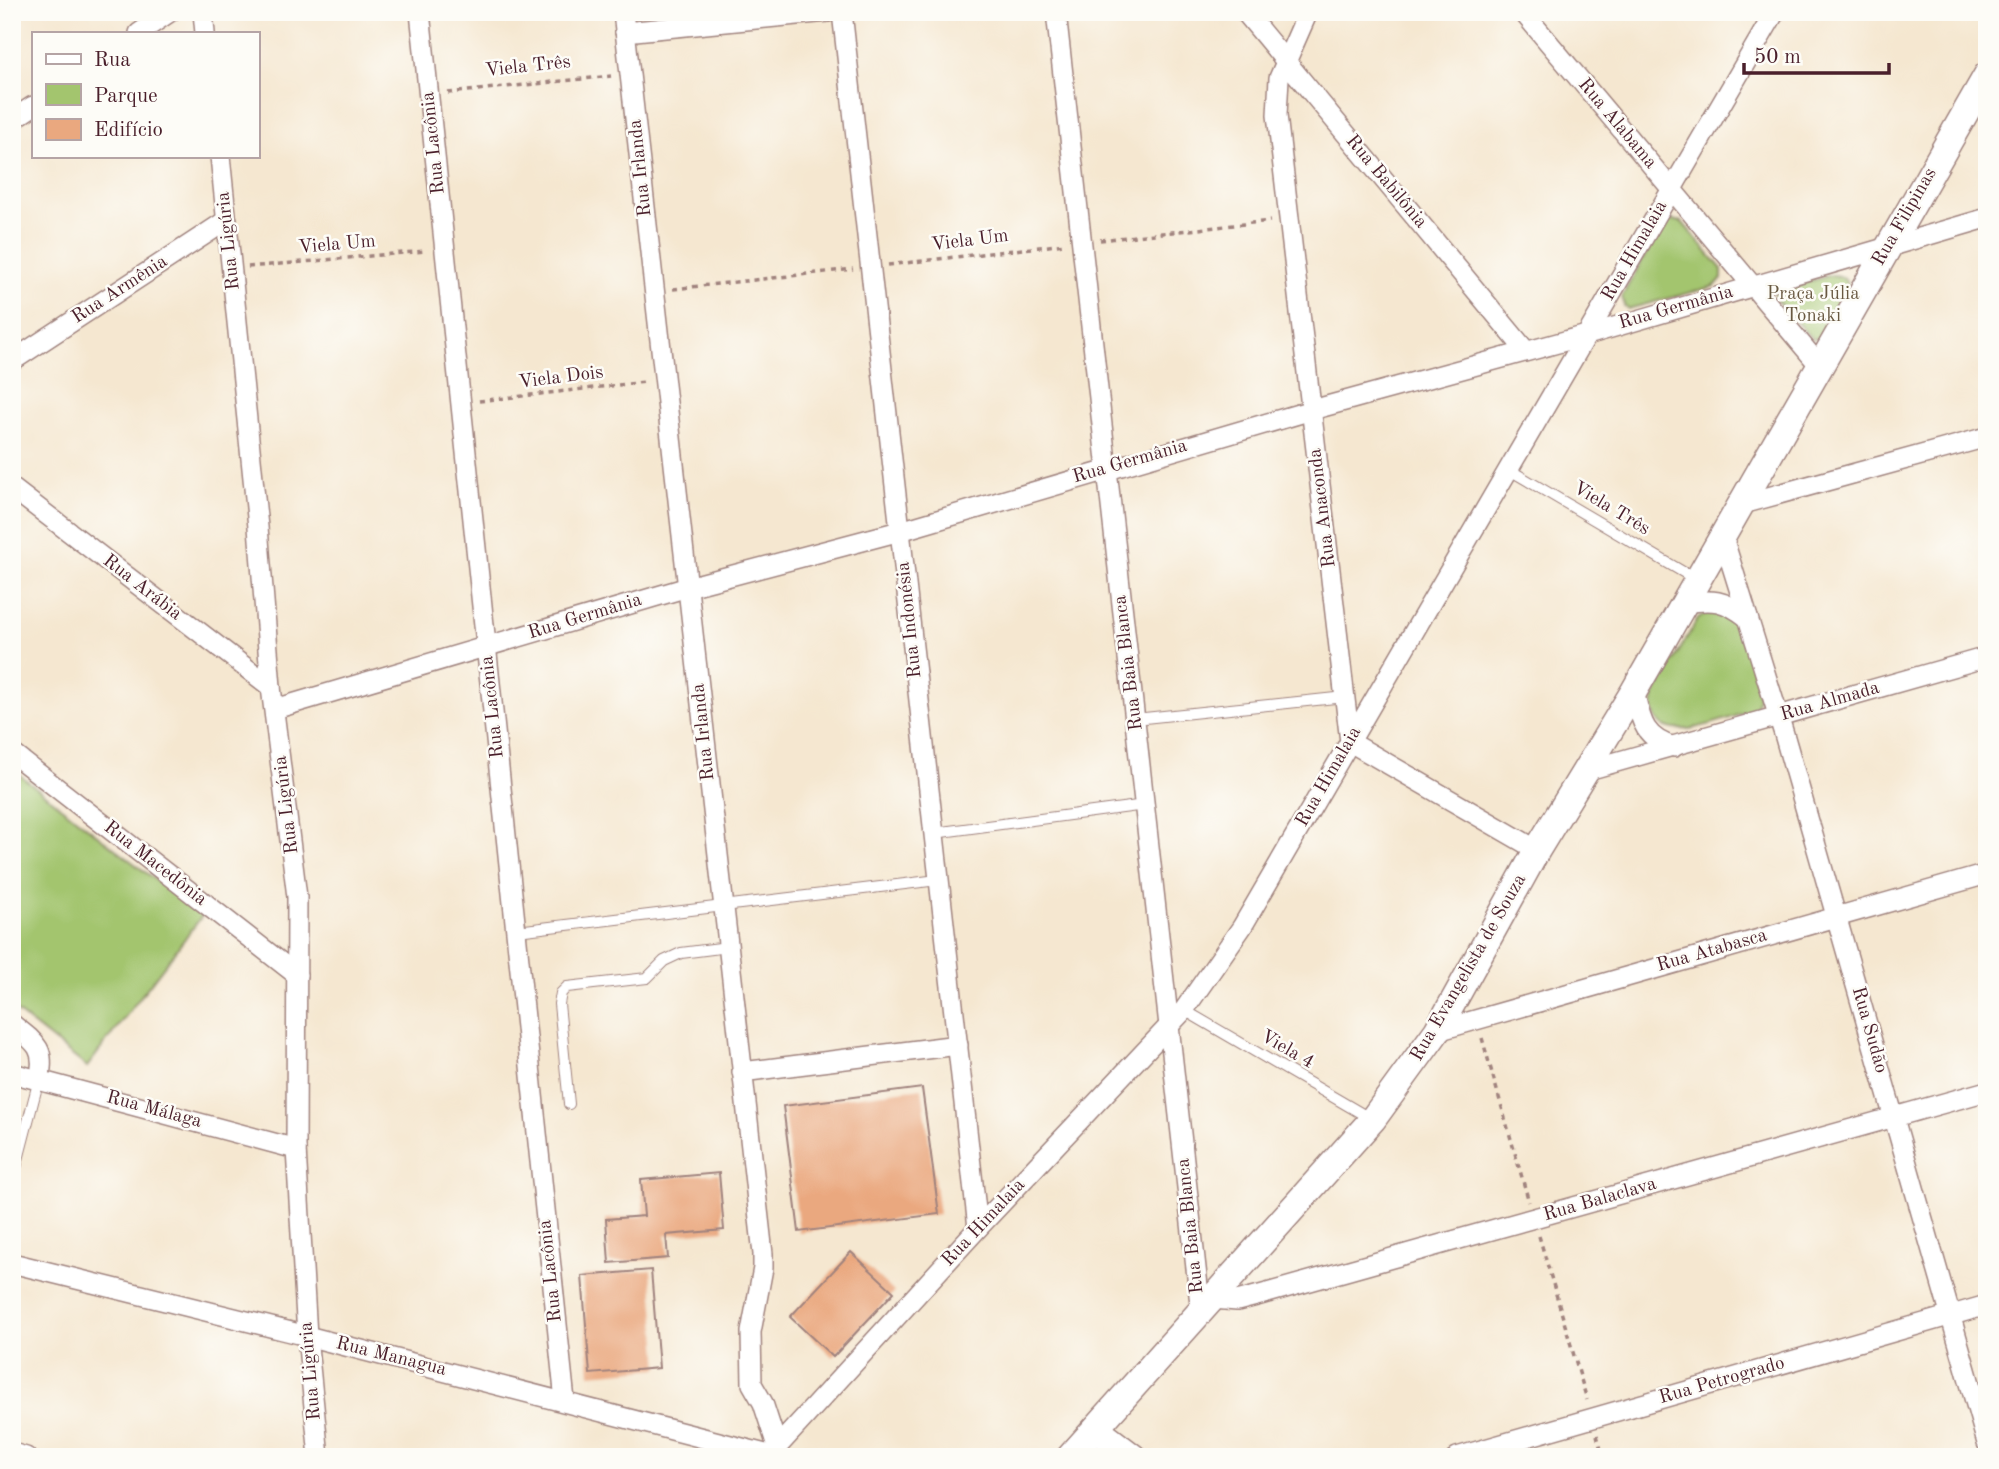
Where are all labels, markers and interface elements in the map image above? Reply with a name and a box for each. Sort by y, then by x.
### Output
legend [32,32,259,158]
scale bar [1744,32,1889,76]
text: 50 m [1754,47,1801,68]
text: Rua [94,50,131,71]
street label: Viela Três [484,53,572,81]
street label: Rua Alabama [1574,75,1660,173]
text: Parque [94,86,158,107]
street label: Rua Lacônia [419,90,449,195]
street label: Rua Irlanda [626,118,656,218]
text: Edifício [94,120,163,141]
street label: Rua Babilônia [1342,132,1431,233]
street label: Rua Filipinas [1869,165,1941,269]
street label: Rua Ligúria [214,190,244,291]
street label: Rua Himalaia [1599,197,1672,304]
street label: Viela Um [930,227,1010,255]
street label: Viela Um [298,232,376,258]
street label: Rua Armênia [69,252,172,328]
street label: Rua Germânia [1617,282,1736,333]
park label: Praça Júlia Tonaki [1766,285,1860,326]
street label: Viela Dois [518,363,604,393]
street label: Rua Germânia [1071,436,1190,487]
street label: Rua Anaconda [1306,447,1340,569]
street label: Viela Três [1569,479,1653,539]
street label: Rua Arábia [99,551,186,625]
street label: Rua Indonésia [894,560,926,679]
street label: Rua Germânia [526,590,645,643]
street label: Rua Baia Blanca [1111,594,1147,732]
street label: Rua Lacônia [478,654,508,759]
street label: Rua Almada [1778,679,1882,725]
street label: Rua Irlanda [689,682,719,782]
street label: Rua Himalaia [1293,723,1366,830]
street label: Rua Ligúria [271,754,302,855]
street label: Rua Macedônia [100,818,211,910]
street label: Rua Evangelista de Souza [1408,871,1531,1065]
street label: Rua Atabasca [1655,926,1770,976]
street label: Rua Sudão [1848,985,1890,1075]
street label: Viela 4 [1257,1027,1317,1073]
street label: Rua Málaga [104,1088,204,1132]
street label: Rua Baia Blanca [1174,1157,1208,1295]
street label: Rua Himalaia [939,1175,1030,1270]
street label: Rua Balaclava [1541,1175,1659,1225]
street label: Rua Lacônia [536,1218,566,1323]
street label: Rua Ligúria [297,1320,325,1421]
street label: Rua Managua [334,1334,449,1380]
street label: Rua Petrogrado [1657,1354,1787,1408]

